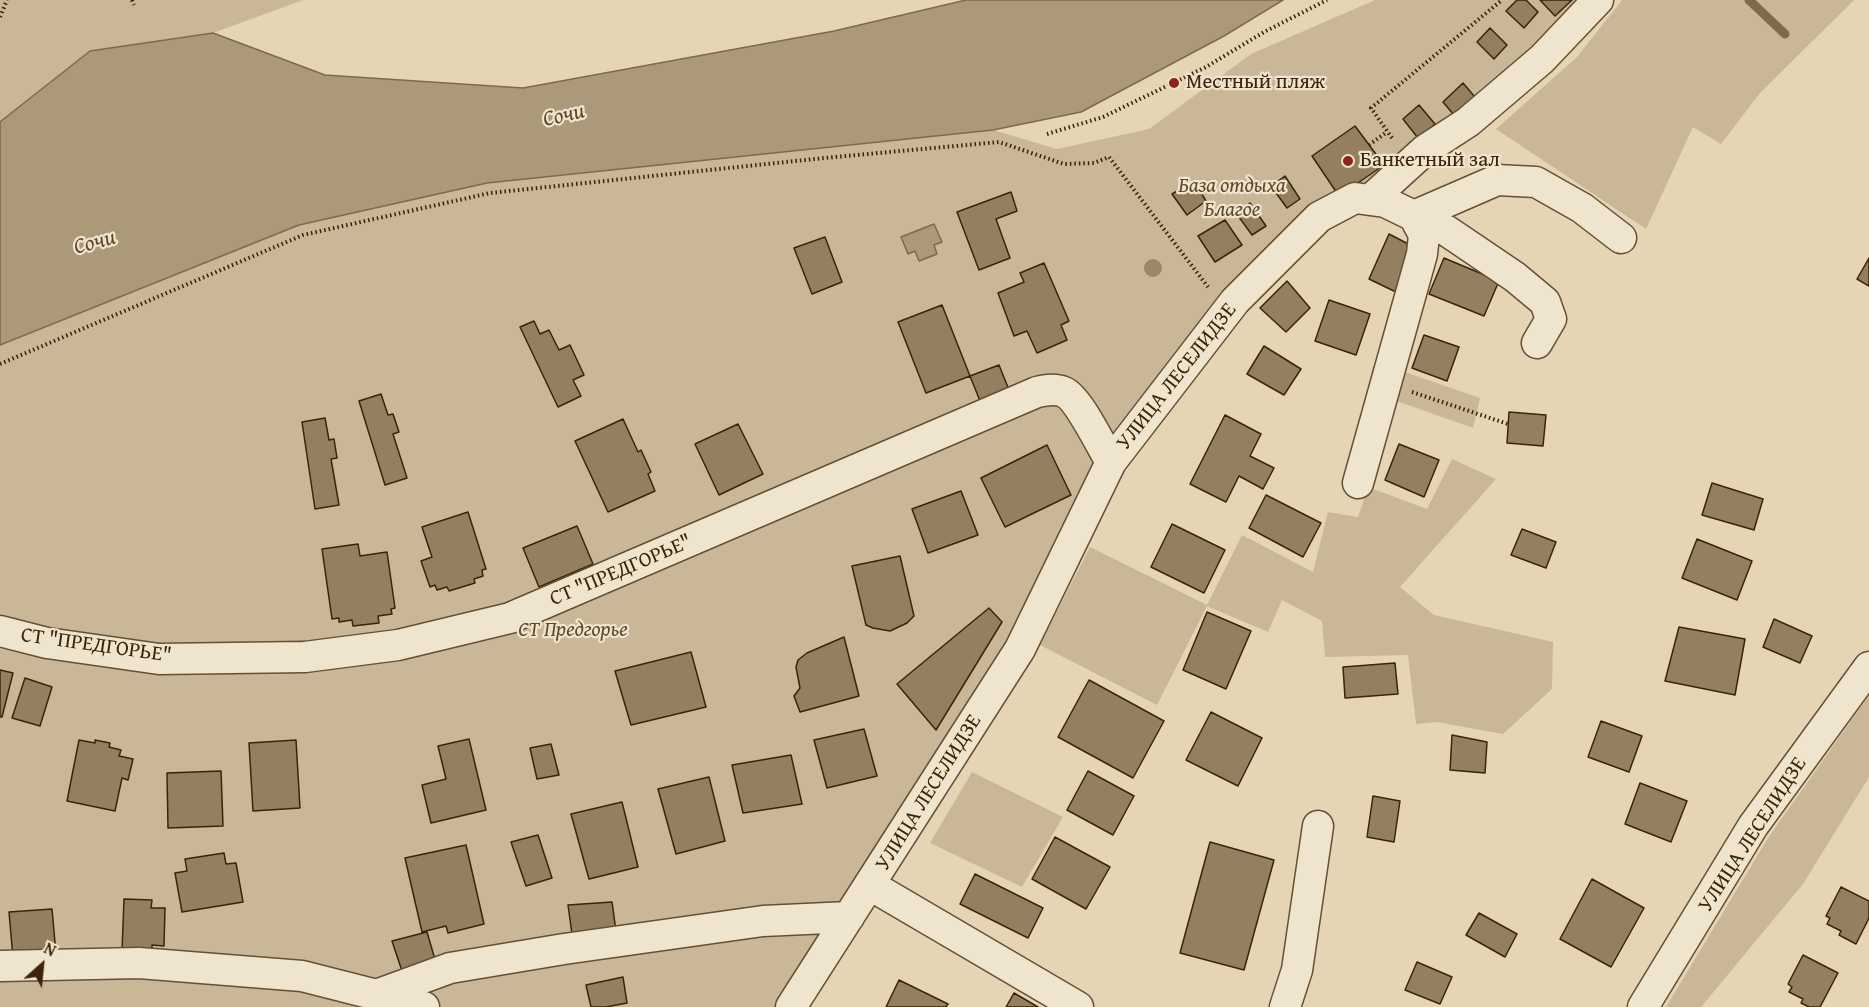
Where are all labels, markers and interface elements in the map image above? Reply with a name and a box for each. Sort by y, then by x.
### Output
place label: Местный пляж [1186,70,1325,96]
marker: Местный пляж [1167,76,1181,90]
water label: Сочи [541,98,587,134]
place label: Банкетный зал [1360,148,1500,174]
marker: Банкетный зал [1341,154,1355,168]
park label: База отдыха Благое [1178,174,1286,224]
water label: Сочи [71,225,119,261]
street label: УЛИЦА ЛЕСЕЛИДЗЕ [1112,298,1242,456]
street label: СТ "ПРЕДГОРЬЕ" [546,530,696,612]
park label: СТ Предгорье [518,618,628,644]
street label: СТ "ПРЕДГОРЬЕ" [19,623,173,669]
street label: УЛИЦА ЛЕСЕЛИДЗЕ [871,710,987,876]
street label: УЛИЦА ЛЕСЕЛИДЗЕ [1694,753,1812,917]
north arrow [12,935,72,995]
text: N [40,936,60,962]

